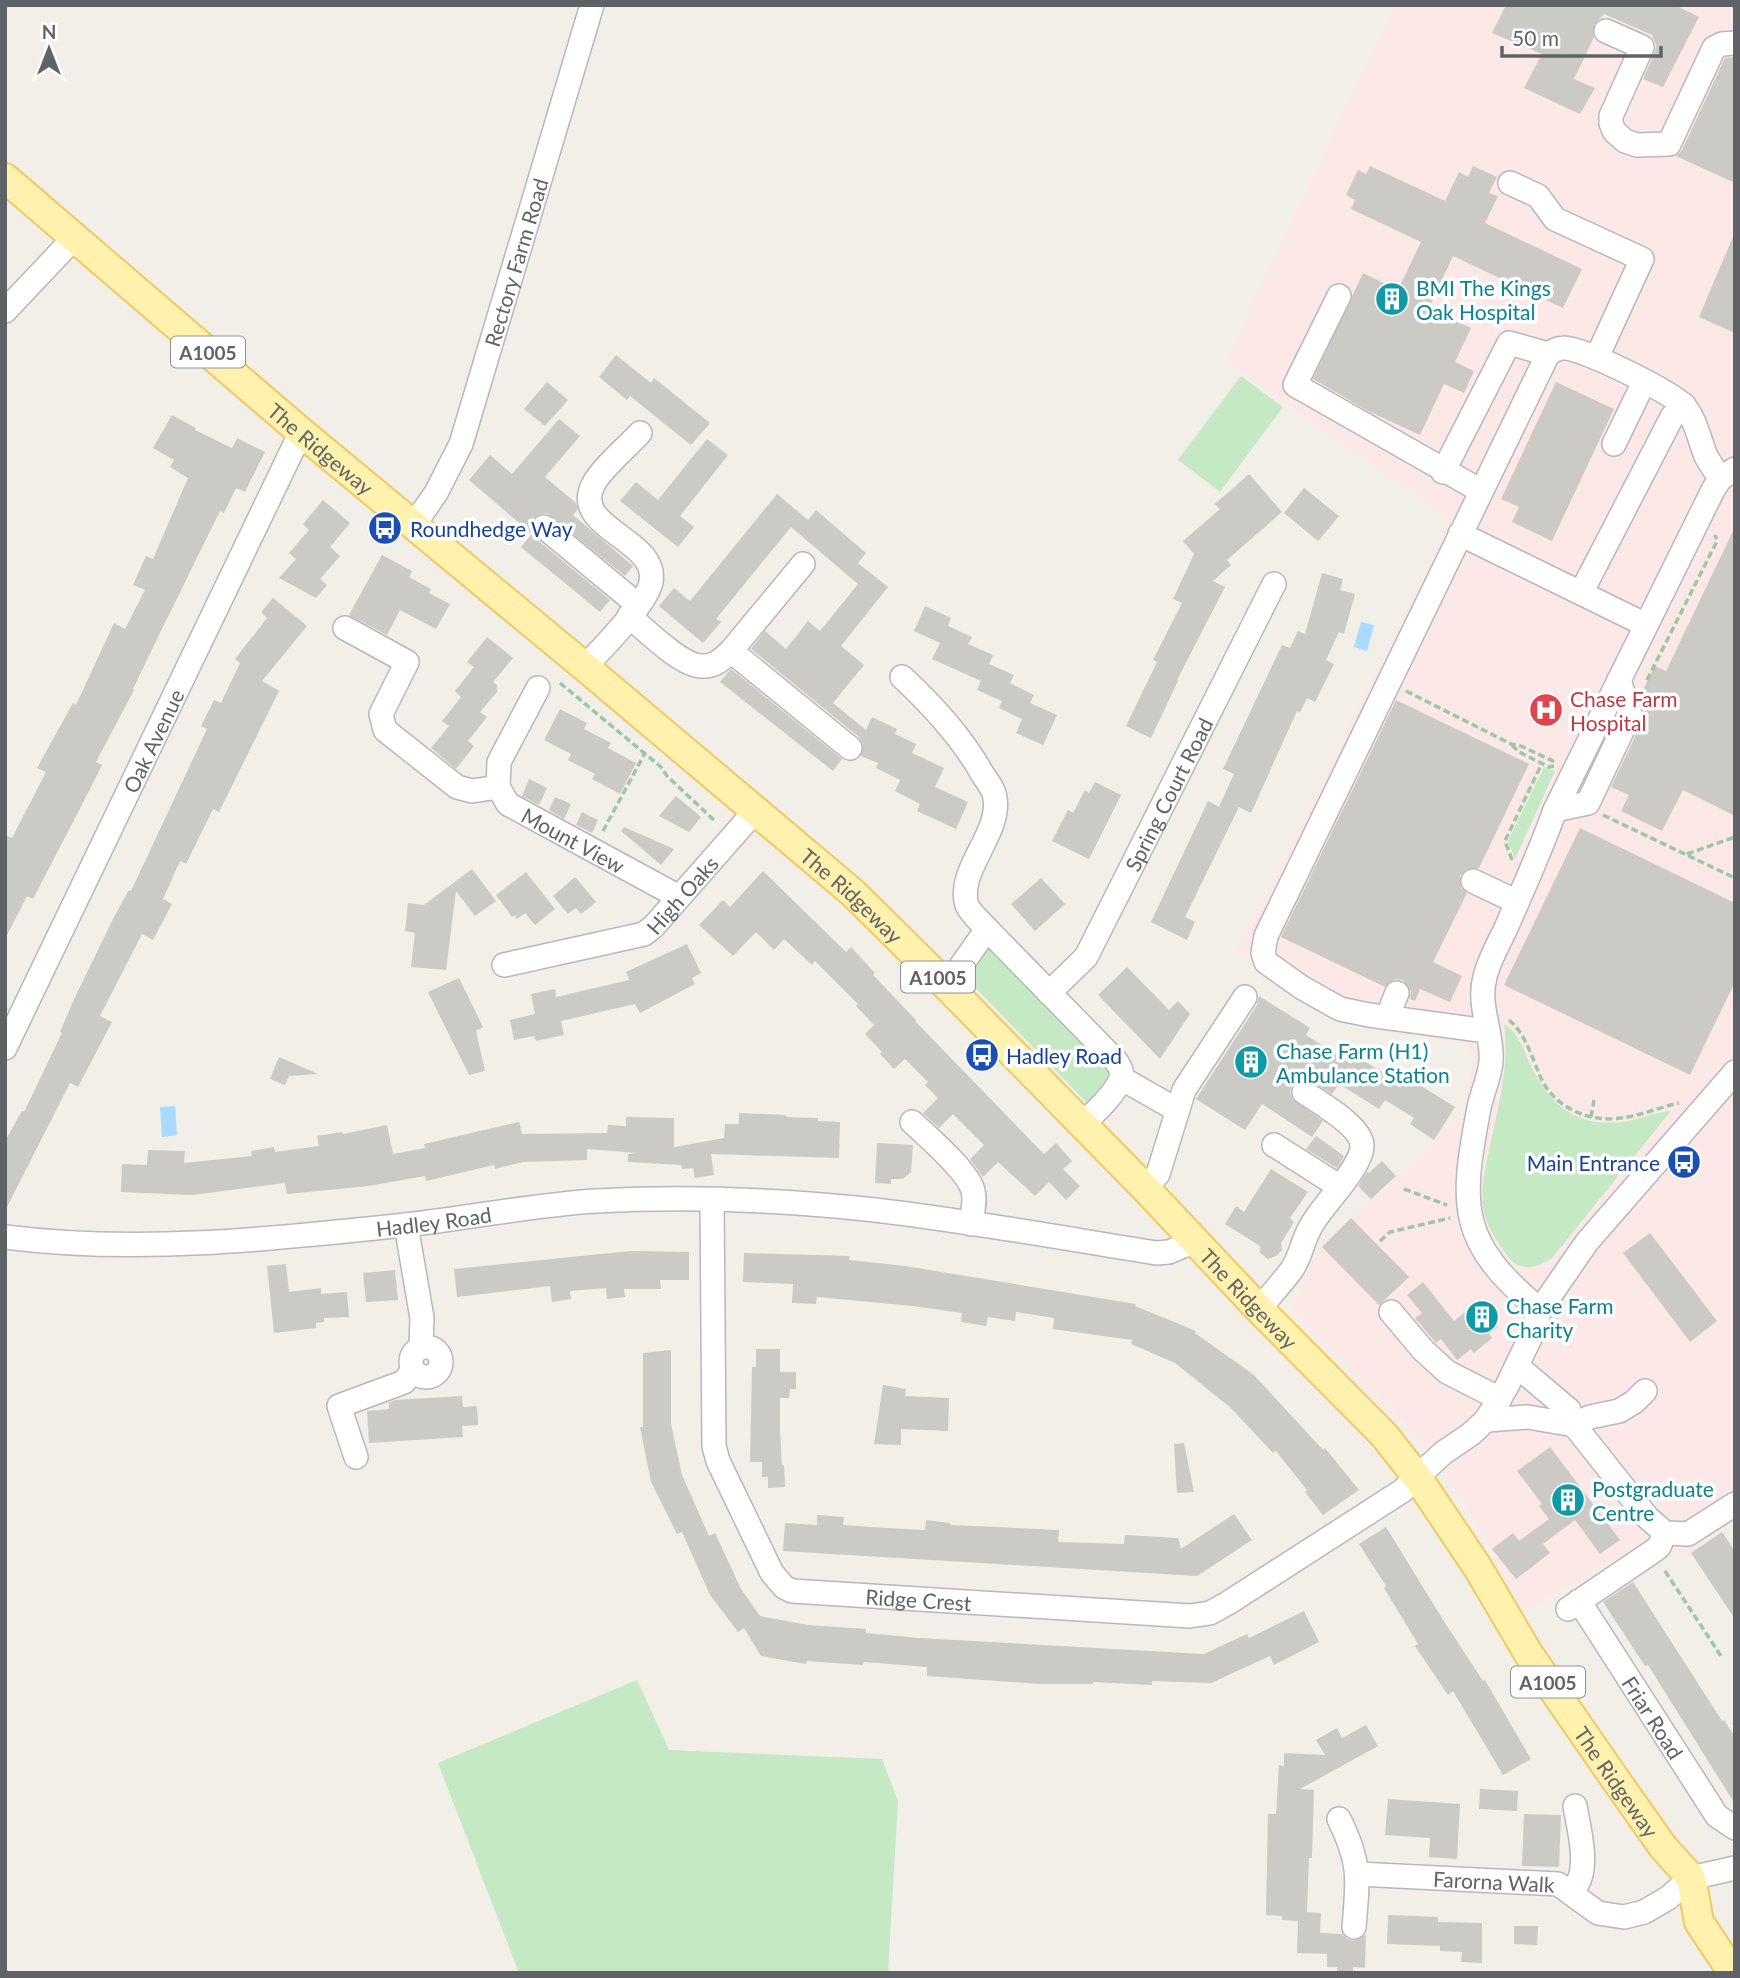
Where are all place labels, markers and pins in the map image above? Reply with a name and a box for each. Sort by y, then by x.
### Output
place label: BMI The Kings Oak Hospital [1416,275,1551,324]
building icon: BMI The Kings Oak Hospital [1373,280,1411,318]
bus stop icon: Roundhedge Way [366,509,404,547]
place label: Roundhedge Way [410,516,573,541]
place label: Chase Farm Hospital [1570,686,1677,735]
hospital icon: Chase Farm Hospital [1527,691,1565,729]
bus stop icon: Hadley Road [963,1036,1001,1074]
place label: Chase Farm (H1) Ambulance Station [1276,1038,1450,1087]
place label: Hadley Road [1006,1043,1122,1068]
building icon: Chase Farm (H1) Ambulance Station [1232,1043,1270,1081]
bus stop icon: Main Entrance [1665,1143,1703,1181]
place label: Main Entrance [1527,1150,1660,1175]
place label: Chase Farm Charity [1506,1293,1613,1342]
building icon: Chase Farm Charity [1463,1298,1501,1336]
place label: Postgraduate Centre [1592,1476,1714,1525]
building icon: Postgraduate Centre [1549,1481,1587,1519]

